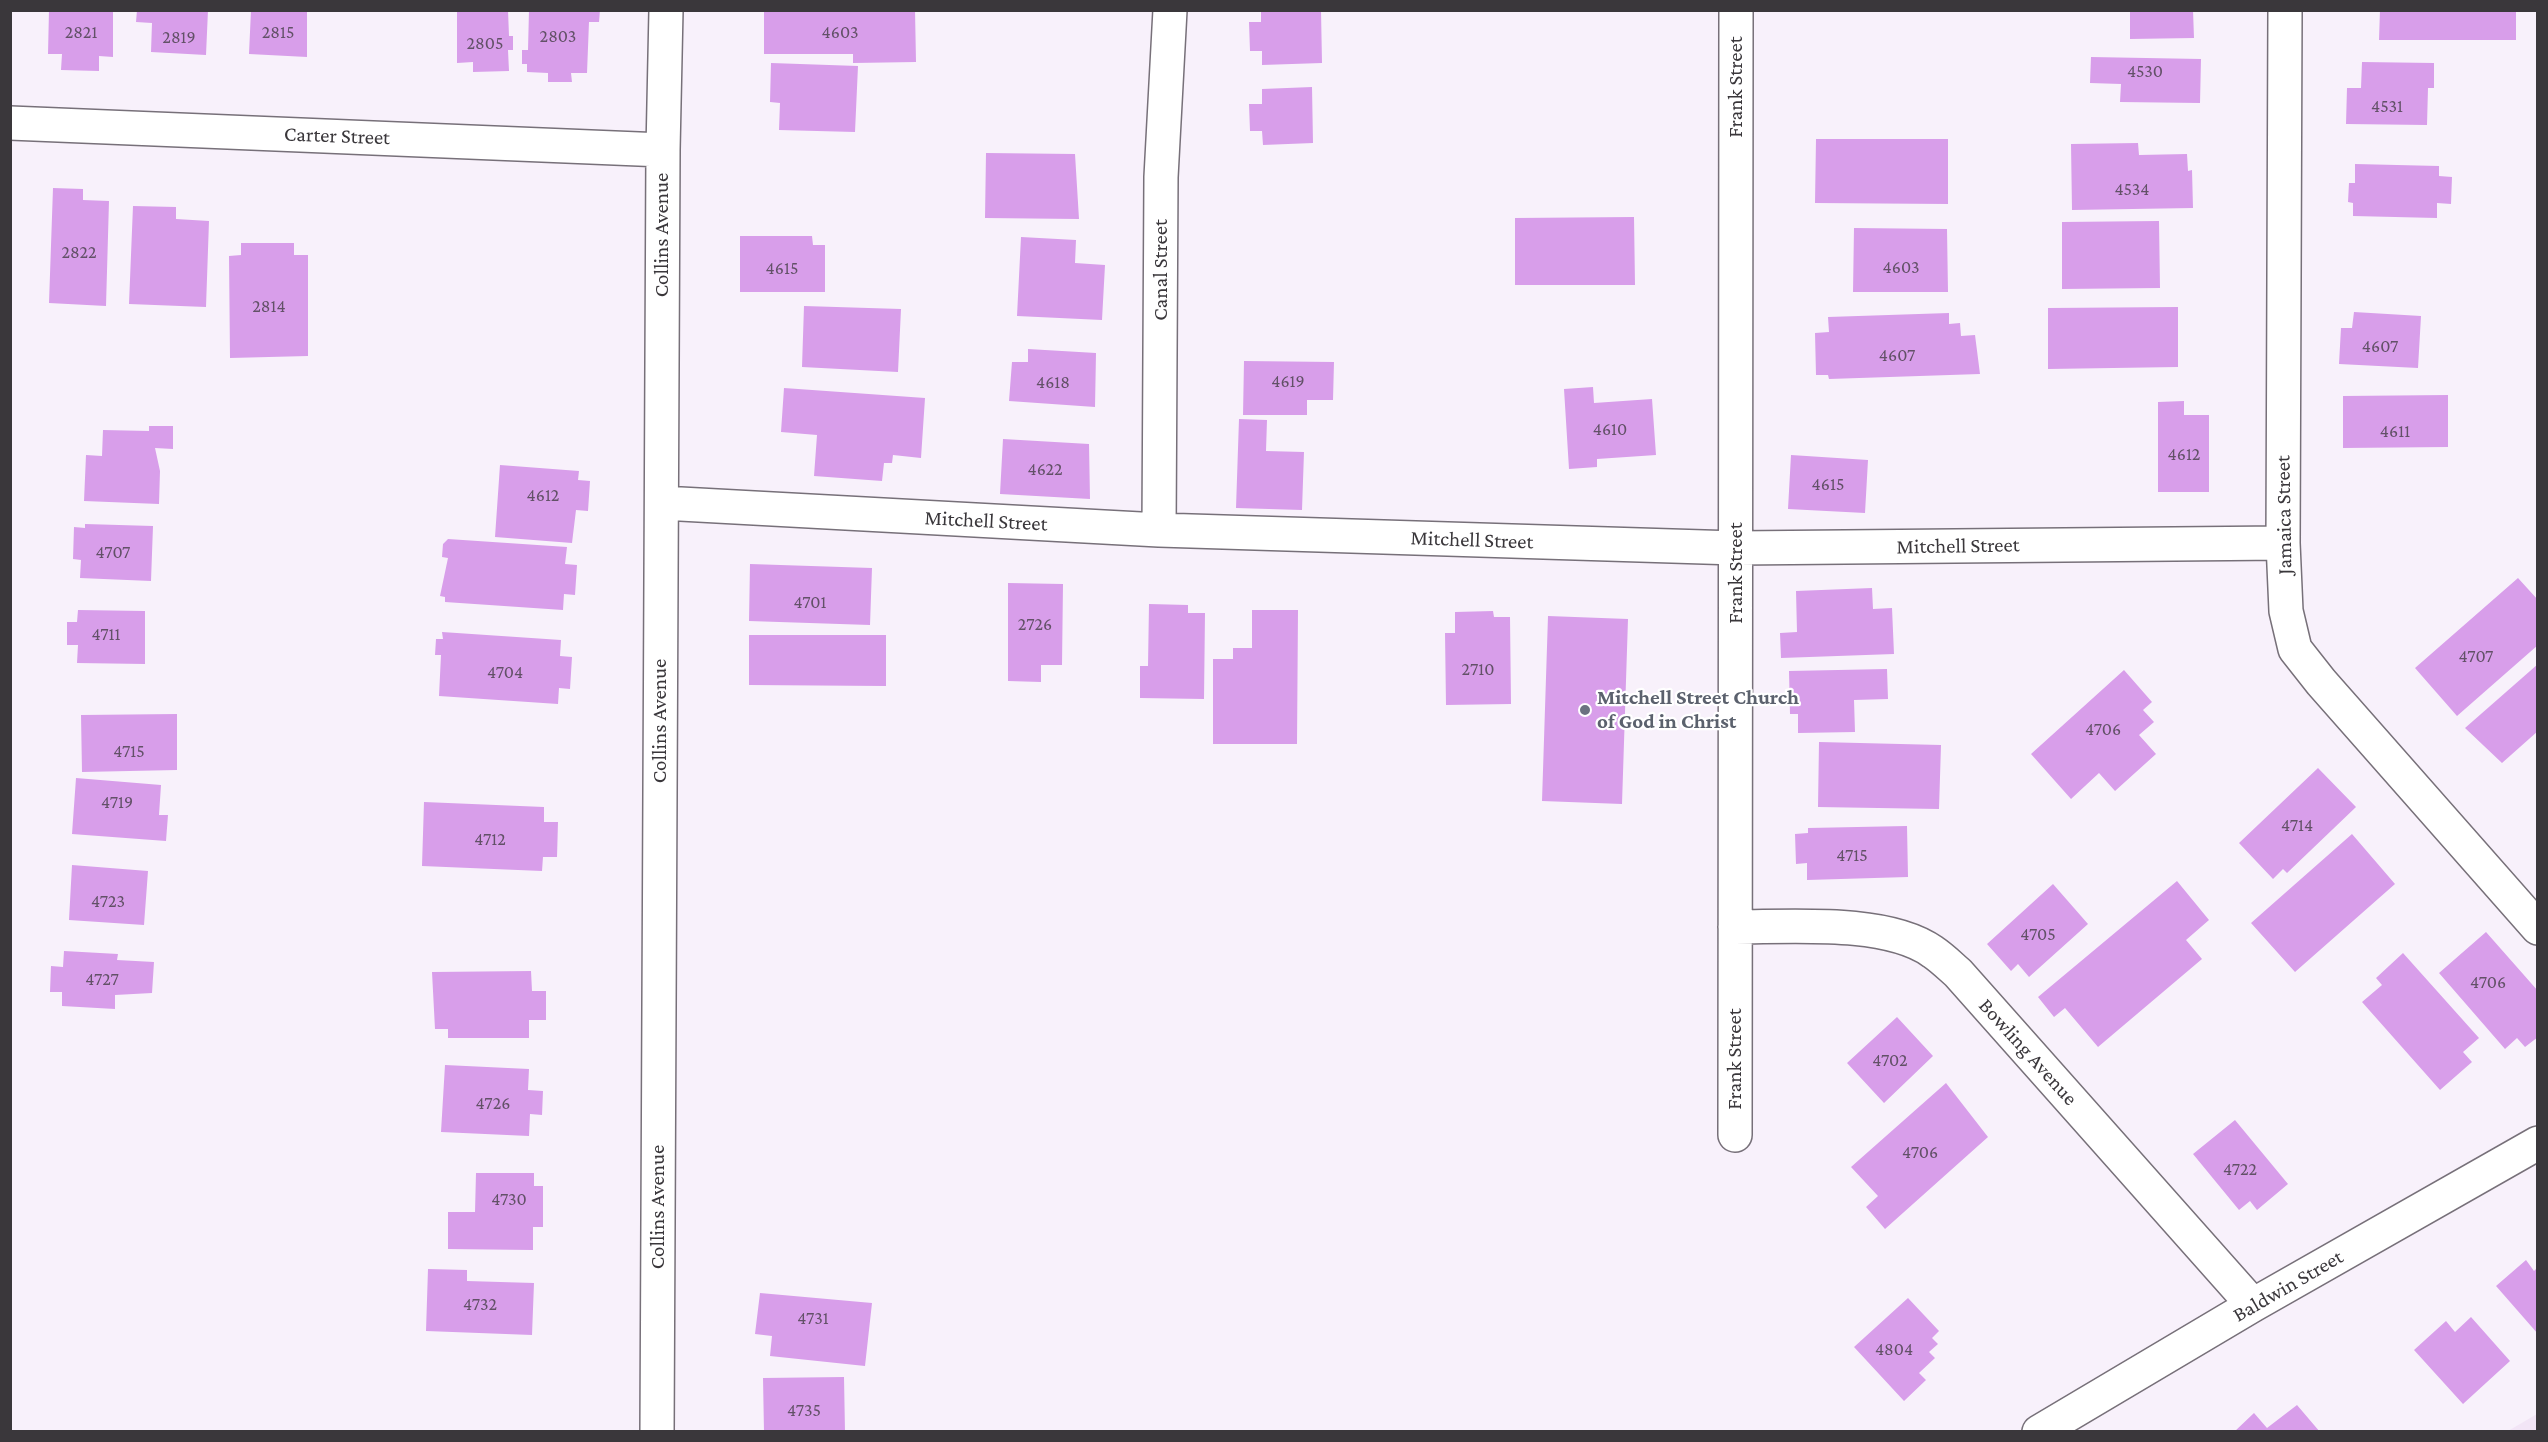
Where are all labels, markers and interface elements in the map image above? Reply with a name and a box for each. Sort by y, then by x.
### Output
house number: 2821 [65,21,97,43]
house number: 2815 [262,21,294,43]
house number: 4603 [822,21,858,43]
house number: 2803 [540,25,576,47]
house number: 2819 [162,26,196,48]
house number: 2805 [467,32,503,54]
street label: Frank Street [1723,36,1749,138]
house number: 4530 [2127,60,2163,82]
house number: 4531 [2371,95,2403,117]
street label: Carter Street [284,122,390,150]
street label: Collins Avenue [649,173,675,297]
house number: 4534 [2114,178,2150,200]
street label: Canal Street [1148,219,1174,321]
house number: 2822 [61,241,97,263]
house number: 4603 [1883,256,1919,278]
house number: 4615 [766,257,798,279]
house number: 2814 [252,295,286,317]
house number: 4607 [2362,335,2398,357]
house number: 4607 [1879,344,1915,366]
house number: 4619 [1271,370,1305,392]
house number: 4618 [1036,371,1070,393]
house number: 4610 [1593,418,1627,440]
house number: 4611 [2380,420,2410,442]
house number: 4612 [2168,443,2200,465]
street label: Jamaica Street [2270,455,2298,575]
house number: 4622 [1027,458,1063,480]
house number: 4615 [1812,473,1844,495]
house number: 4612 [527,484,559,506]
street label: Mitchell Street [924,505,1048,537]
street label: Frank Street [1723,522,1749,624]
street label: Mitchell Street [1410,525,1534,555]
street label: Mitchell Street [1896,532,2020,560]
house number: 4707 [96,541,130,563]
house number: 4701 [794,591,826,613]
house number: 2726 [1018,613,1052,635]
house number: 4711 [91,623,121,645]
house number: 4707 [2459,645,2493,667]
house number: 2710 [1462,658,1494,680]
street label: Collins Avenue [647,659,673,783]
house number: 4704 [487,661,523,683]
place label: Mitchell Street Church of God in Christ [1597,685,1799,735]
marker: Mitchell Street Church of God in Christ [1578,703,1592,717]
house number: 4706 [2085,718,2121,740]
house number: 4715 [113,740,145,762]
house number: 4719 [101,791,133,813]
house number: 4714 [2281,814,2313,836]
house number: 4712 [474,828,506,850]
house number: 4715 [1836,844,1868,866]
house number: 4723 [91,890,125,912]
house number: 4705 [2020,923,2056,945]
house number: 4727 [85,968,119,990]
house number: 4706 [2470,971,2506,993]
street label: Bowling Avenue [1973,993,2083,1111]
street label: Frank Street [1722,1008,1748,1110]
house number: 4702 [1872,1049,1908,1071]
house number: 4726 [476,1092,510,1114]
house number: 4706 [1902,1141,1938,1163]
street label: Collins Avenue [645,1145,671,1269]
house number: 4722 [2223,1158,2257,1180]
house number: 4730 [491,1188,527,1210]
street label: Baldwin Street [2228,1244,2348,1328]
house number: 4732 [463,1293,497,1315]
house number: 4731 [797,1307,829,1329]
house number: 4804 [1875,1338,1913,1360]
house number: 4735 [787,1399,821,1421]

